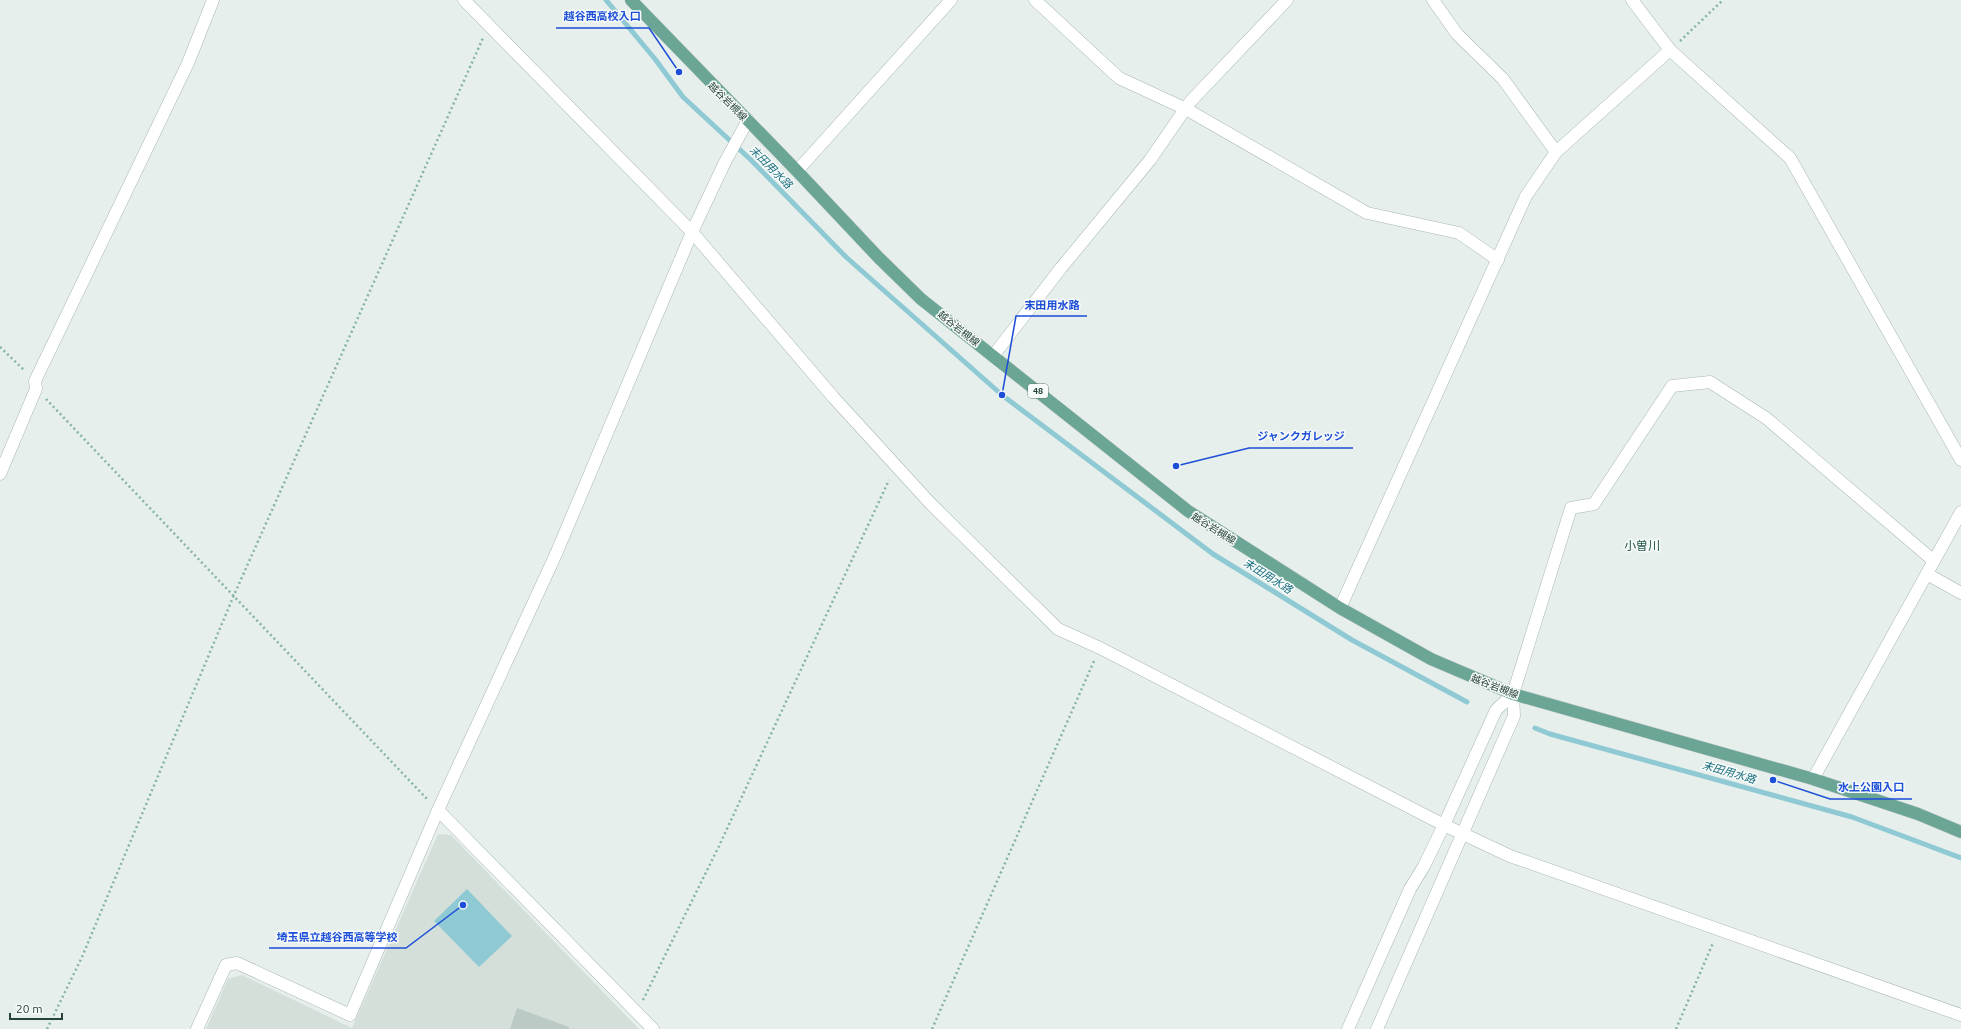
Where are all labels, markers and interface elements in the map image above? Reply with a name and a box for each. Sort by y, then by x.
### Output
callout: 越谷西高校入口 [556,5,649,28]
text: 越谷西高校入口 [564,10,641,22]
street label: 越谷岩槻線 [706,80,749,123]
water label: 末田用水路 [747,143,795,191]
callout: 末田用水路 [1016,293,1087,316]
text: 末田用水路 [1025,299,1080,311]
street label: 越谷岩槻線 [936,308,982,348]
road number: 48 [1028,384,1048,398]
callout: ジャンクガレッジ [1249,425,1353,448]
text: ジャンクガレッジ [1257,430,1345,442]
street label: 越谷岩槻線 [1190,511,1238,546]
district label: 小曽川 [1624,539,1660,552]
water label: 末田用水路 [1241,556,1295,596]
street label: 越谷岩槻線 [1470,672,1520,701]
water label: 末田用水路 [1701,759,1758,786]
callout: 水上公園入口 [1830,776,1912,799]
text: 水上公園入口 [1838,781,1904,793]
callout: 埼玉県立越谷西高等学校 [269,925,406,948]
text: 埼玉県立越谷西高等学校 [277,931,398,943]
scale bar [10,995,62,1021]
text: 20 m [16,1002,43,1015]

